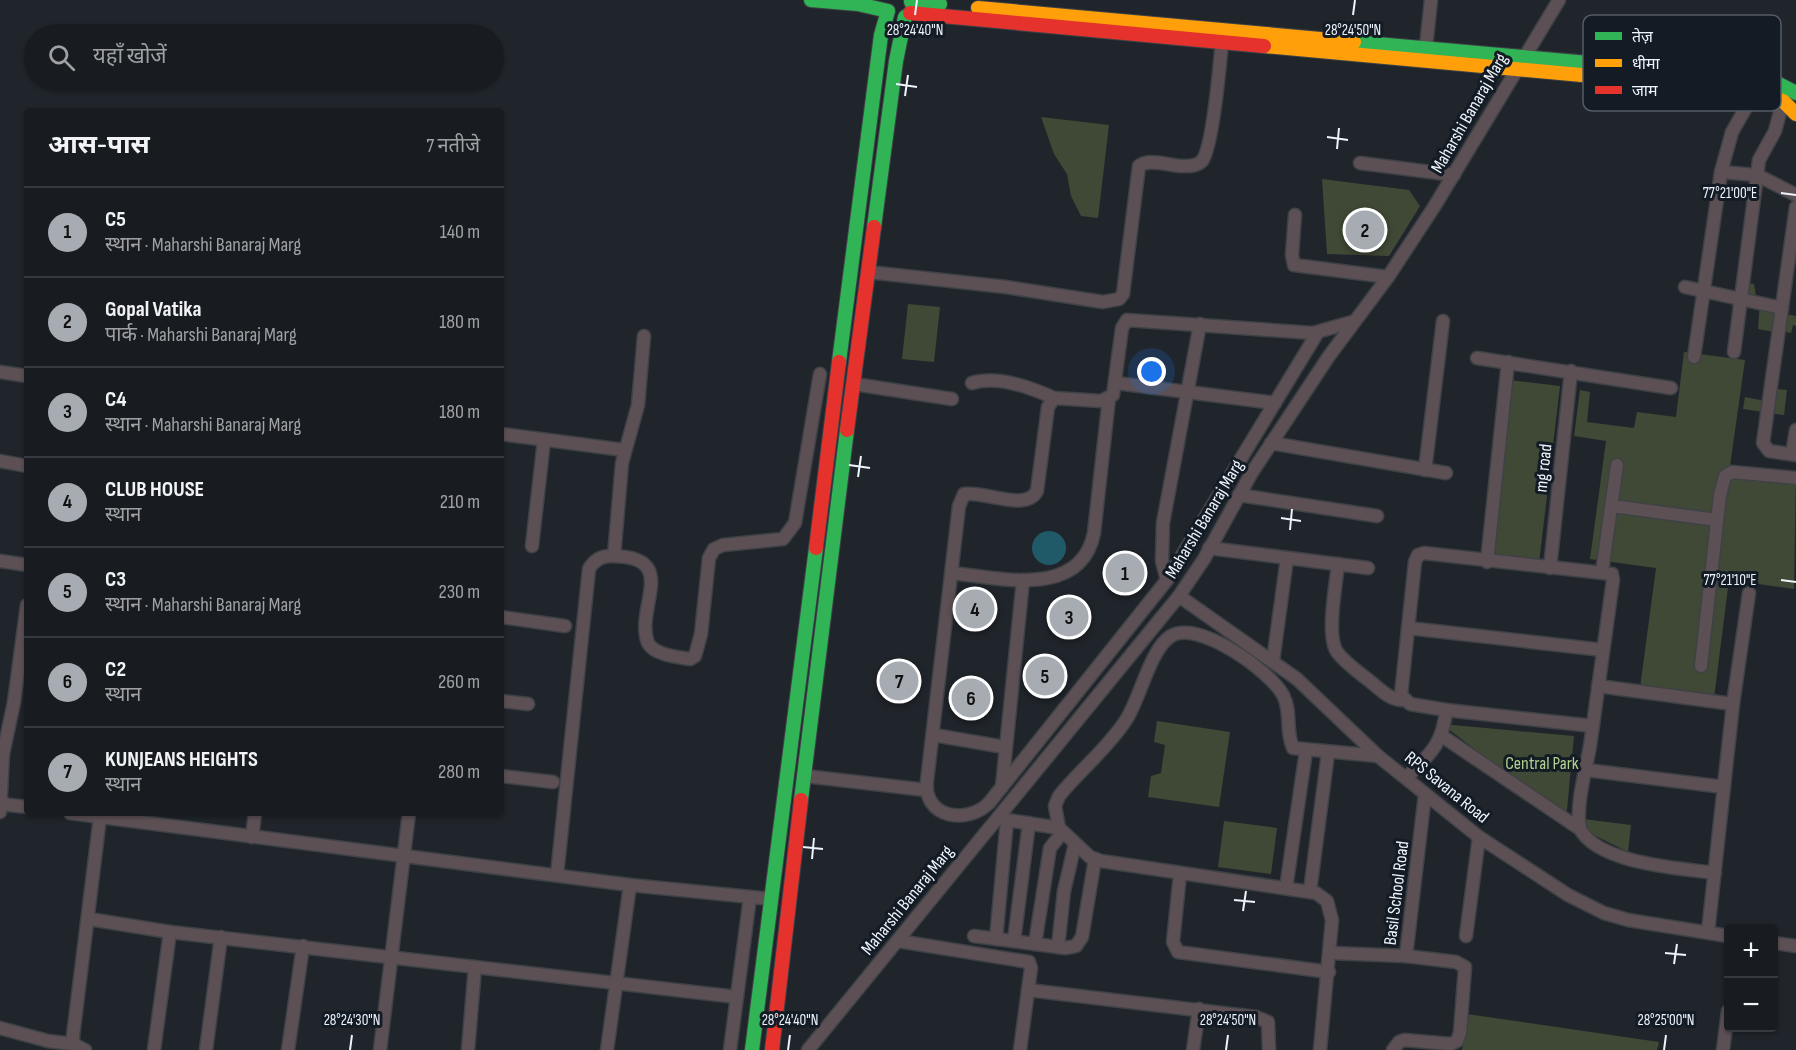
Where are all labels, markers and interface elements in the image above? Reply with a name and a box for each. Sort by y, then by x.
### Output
legend [1583,15,1781,111]
text: 28°24'40"N [887,21,943,40]
text: 28°24'50"N [1325,21,1381,40]
search box [24,24,504,90]
text: तेज़ [1632,27,1654,47]
icon: search [45,41,78,74]
text: यहाँ खोजें [93,43,167,70]
street label: Maharshi Banaraj Marg [1427,50,1512,177]
text: धीमा [1632,55,1661,74]
text: जाम [1632,82,1658,101]
text: आस-पास [48,130,150,161]
text: 7 नतीजे [426,134,480,158]
text: 77°21'00"E [1703,184,1757,203]
text: C5 [105,206,126,233]
pin: 2 [1346,208,1384,252]
text: 1 [64,220,71,244]
text: 140 m [440,220,480,244]
text: स्थान · Maharshi Banaraj Marg [105,233,301,257]
text: Gopal Vatika [105,296,201,323]
text: 2 [63,310,72,334]
text: 180 m [439,310,480,334]
text: पार्क · Maharshi Banaraj Marg [105,323,297,347]
your location [1137,357,1166,386]
text: C4 [105,386,127,413]
text: 3 [63,400,72,424]
text: 180 m [439,400,480,424]
text: स्थान · Maharshi Banaraj Marg [105,413,301,437]
street label: mg road [1531,443,1556,493]
street label: Maharshi Banaraj Marg [1161,456,1248,582]
text: CLUB HOUSE [105,476,204,503]
text: 4 [63,490,72,514]
text: 210 m [440,490,480,514]
text: स्थान [105,503,141,527]
pin: 1 [1106,550,1144,596]
text: C3 [105,566,126,593]
text: 77°21'10"E [1703,571,1757,590]
text: 5 [63,580,72,604]
text: 230 m [438,580,480,604]
pin: 4 [956,586,994,632]
text: स्थान · Maharshi Banaraj Marg [105,593,301,617]
pin: 3 [1050,594,1088,640]
pin: 5 [1026,654,1064,698]
text: C2 [105,656,126,683]
pin: 7 [880,658,918,704]
text: 6 [63,670,72,694]
text: 260 m [438,670,480,694]
pin: 6 [952,676,990,720]
text: स्थान [105,683,141,707]
text: KUNJEANS HEIGHTS [105,746,258,773]
street label: RPS Savana Road [1400,747,1493,828]
park label: Central Park [1505,753,1579,774]
text: 7 [63,760,72,784]
text: 280 m [438,760,480,784]
text: स्थान [105,773,141,797]
street label: Basil School Road [1380,840,1413,946]
street label: Maharshi Banaraj Marg [857,841,958,959]
map controls [1724,924,1778,1032]
button: + [1724,924,1778,978]
button: − [1724,978,1778,1032]
text: 28°24'30"N [324,1011,380,1030]
text: 28°24'40"N [762,1011,818,1030]
text: 28°24'50"N [1200,1011,1256,1030]
text: 28°25'00"N [1638,1011,1694,1030]

